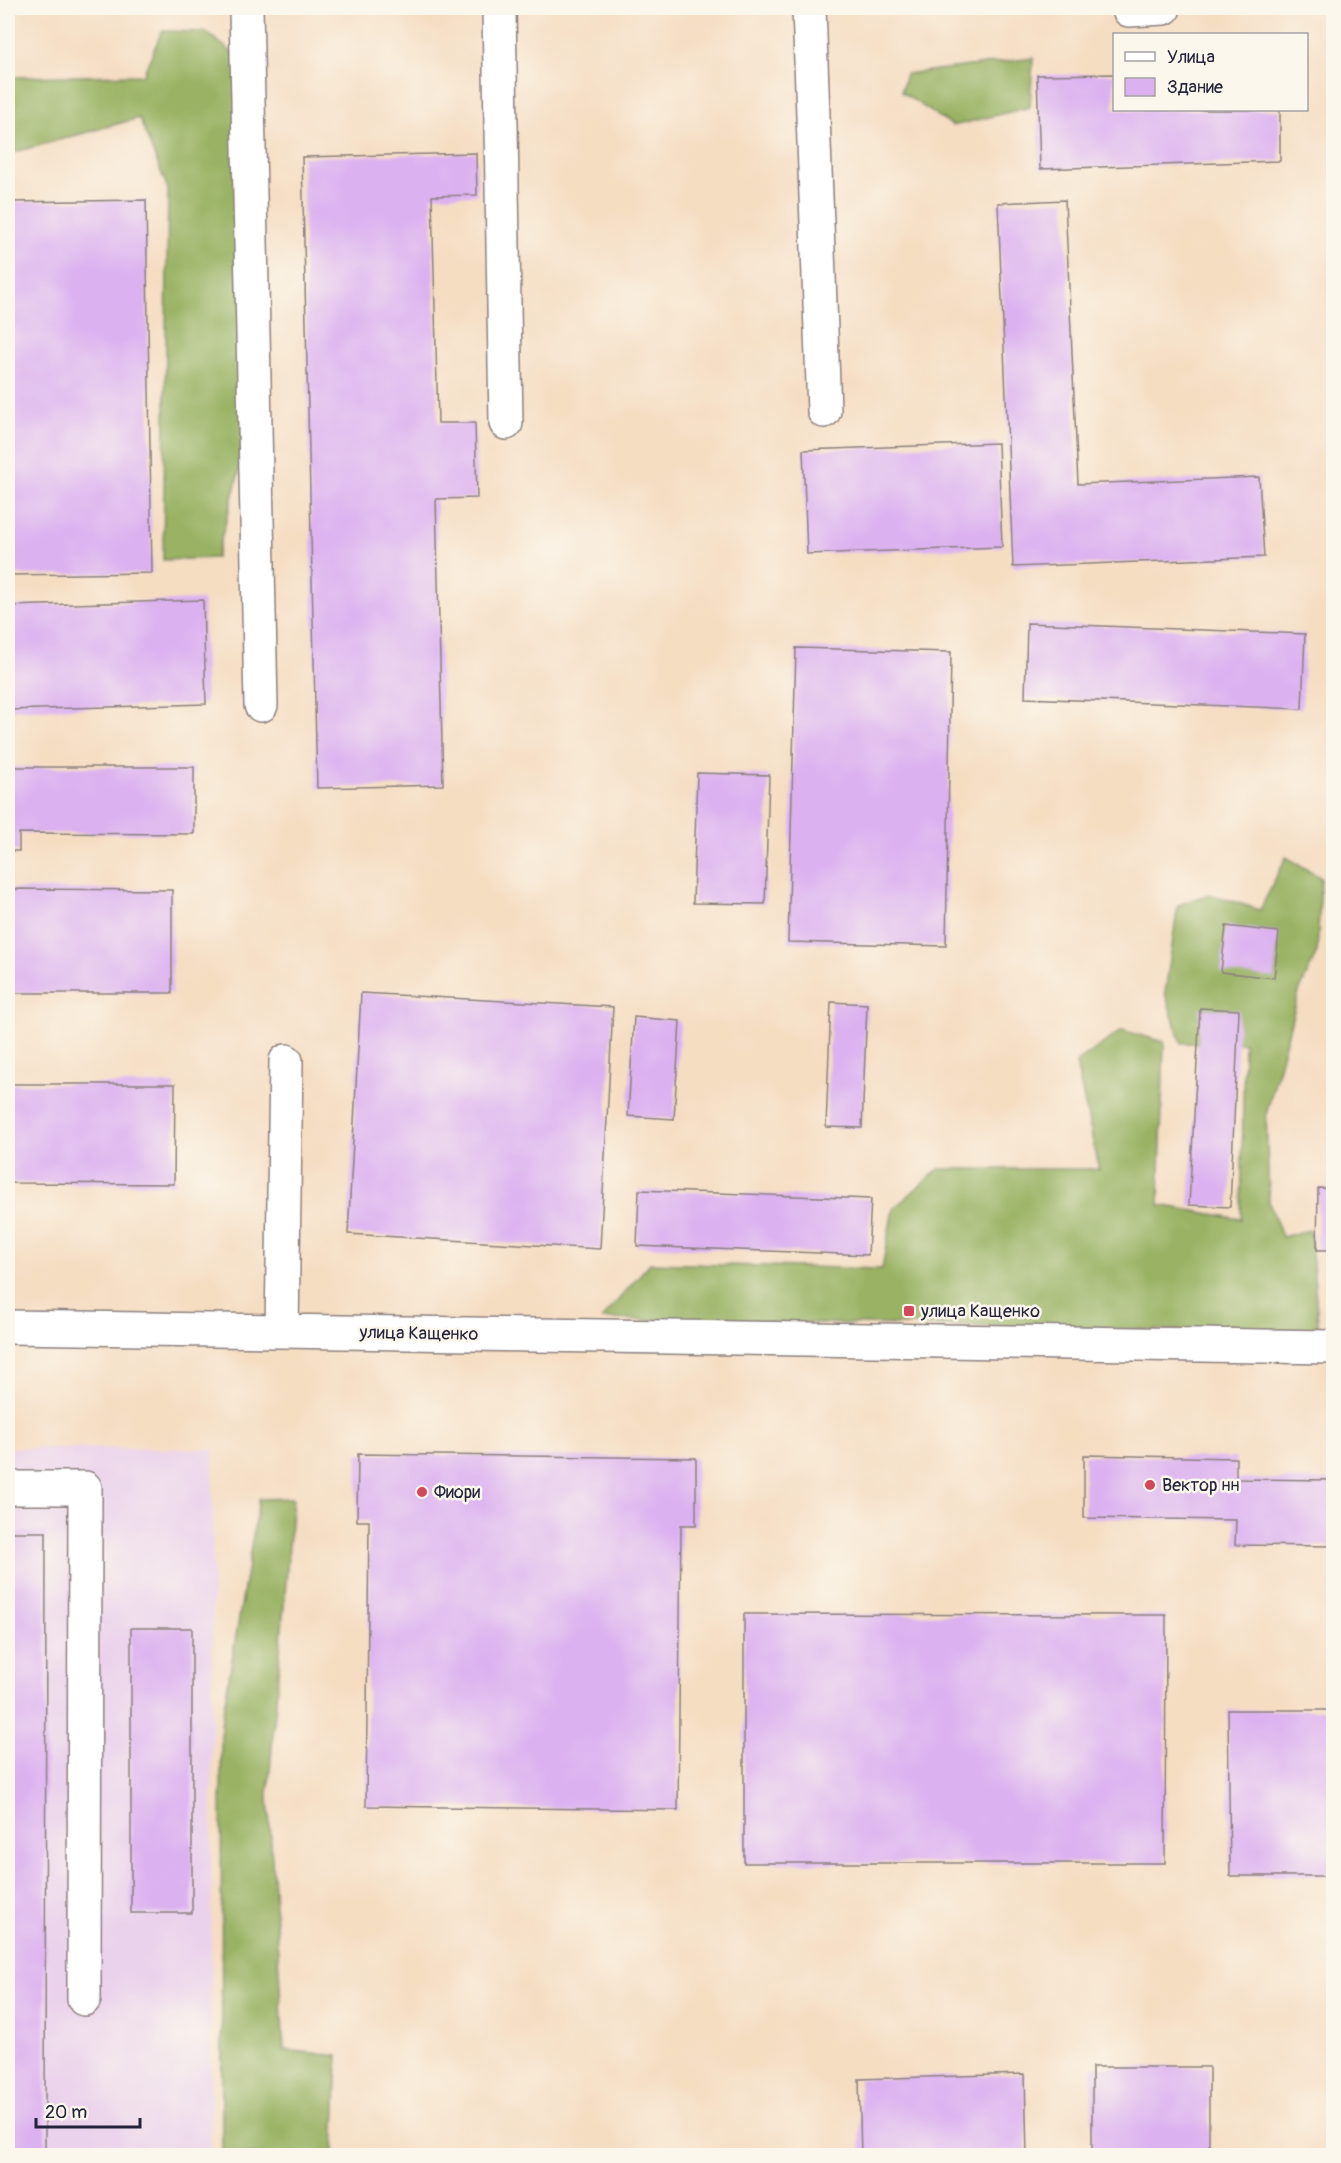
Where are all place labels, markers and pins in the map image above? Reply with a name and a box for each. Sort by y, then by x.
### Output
place label: улица Кащенко [920,1300,1040,1323]
marker: улица Кащенко [902,1304,916,1318]
place label: Вектор нн [1162,1474,1239,1497]
marker: Вектор нн [1143,1478,1157,1492]
place label: Фиори [434,1481,480,1504]
marker: Фиори [415,1485,429,1499]

